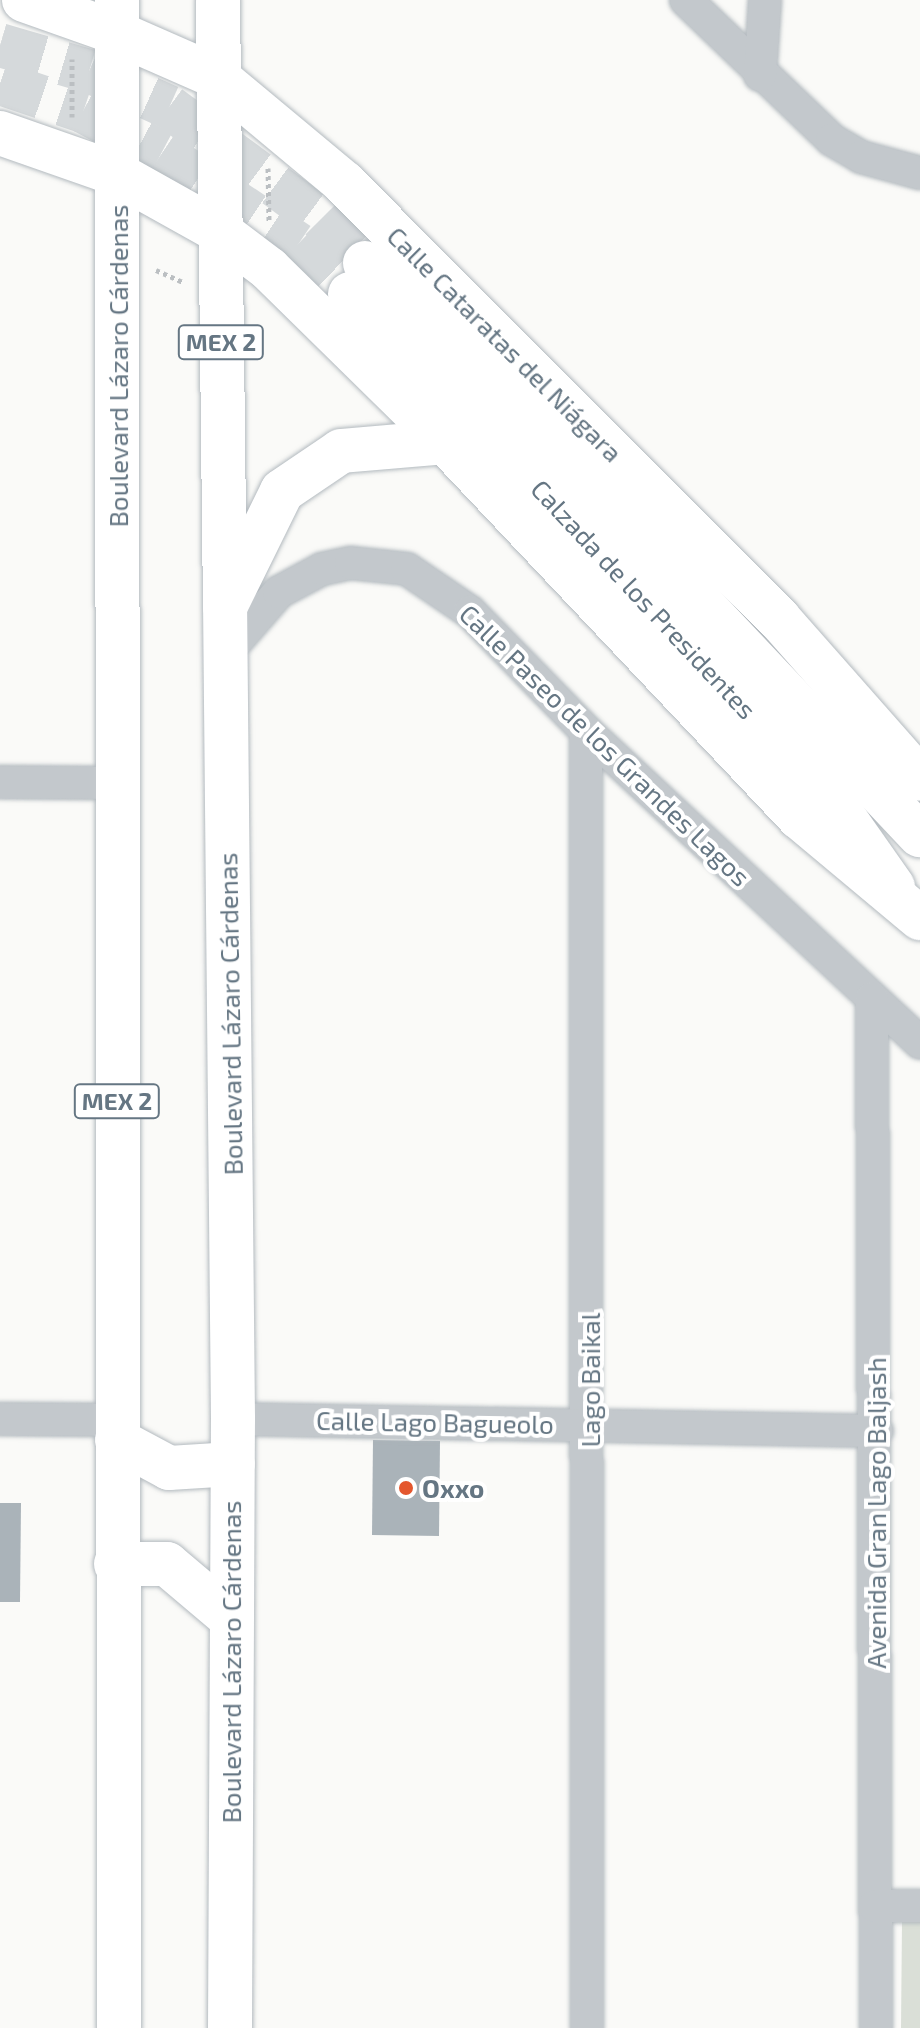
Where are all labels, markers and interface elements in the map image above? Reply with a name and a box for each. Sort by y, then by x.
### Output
street label: Boulevard Lázaro Cárdenas [102,205,134,527]
street label: Calle Cataratas del Niágara [381,220,629,468]
road number: MEX 2 [177,322,265,362]
street label: Calzada de los Presidentes [525,473,763,725]
street label: Calle Paseo de los Grandes Lagos [453,598,757,892]
street label: Boulevard Lázaro Cárdenas [212,852,248,1176]
road number: MEX 2 [73,1081,161,1121]
street label: Lago Baikal [574,1313,606,1447]
street label: Avenida Gran Lago Baljash [860,1357,892,1669]
street label: Calle Lago Bagueolo [316,1404,554,1440]
place label: Oxxo [422,1472,484,1504]
marker: Oxxo [397,1479,415,1497]
street label: Boulevard Lázaro Cárdenas [215,1501,247,1823]

